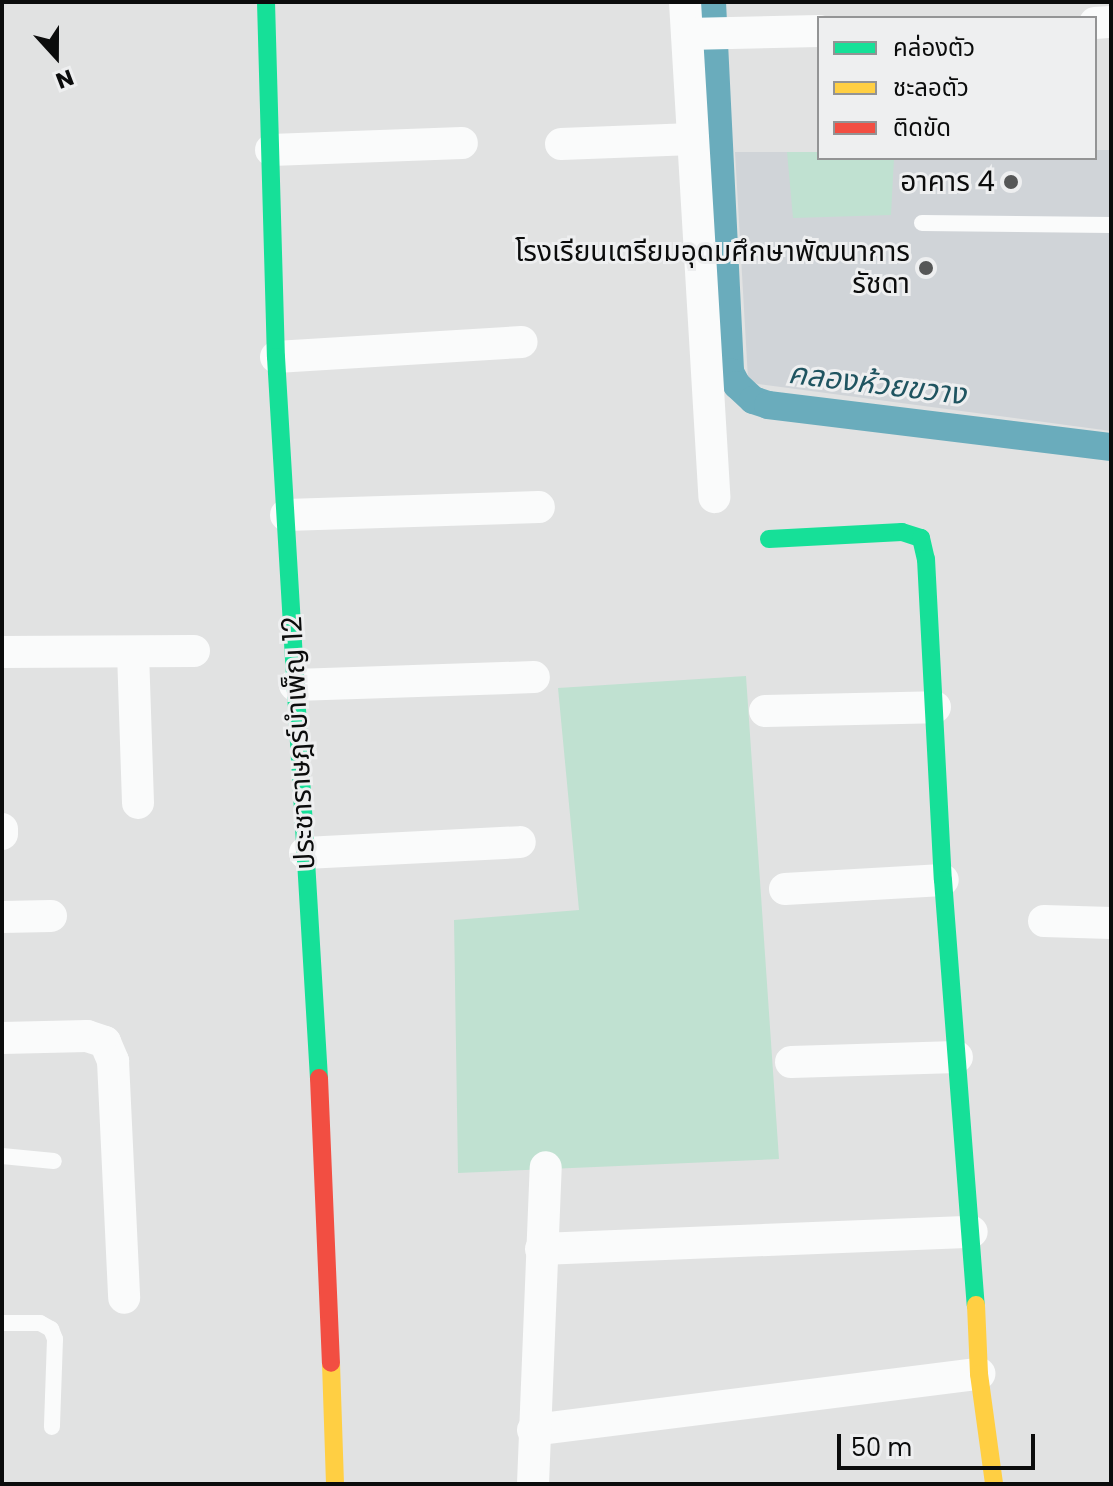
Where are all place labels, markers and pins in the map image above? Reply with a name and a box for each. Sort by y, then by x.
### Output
place label: อาคาร 4 [900,165,995,199]
marker: อาคาร 4 [1002,173,1020,191]
place label: โรงเรียนเตรียมอุดมศึกษาพัฒนาการ รัชดา [515,235,910,301]
marker: โรงเรียนเตรียมอุดมศึกษาพัฒนาการ รัชดา [917,259,935,277]

